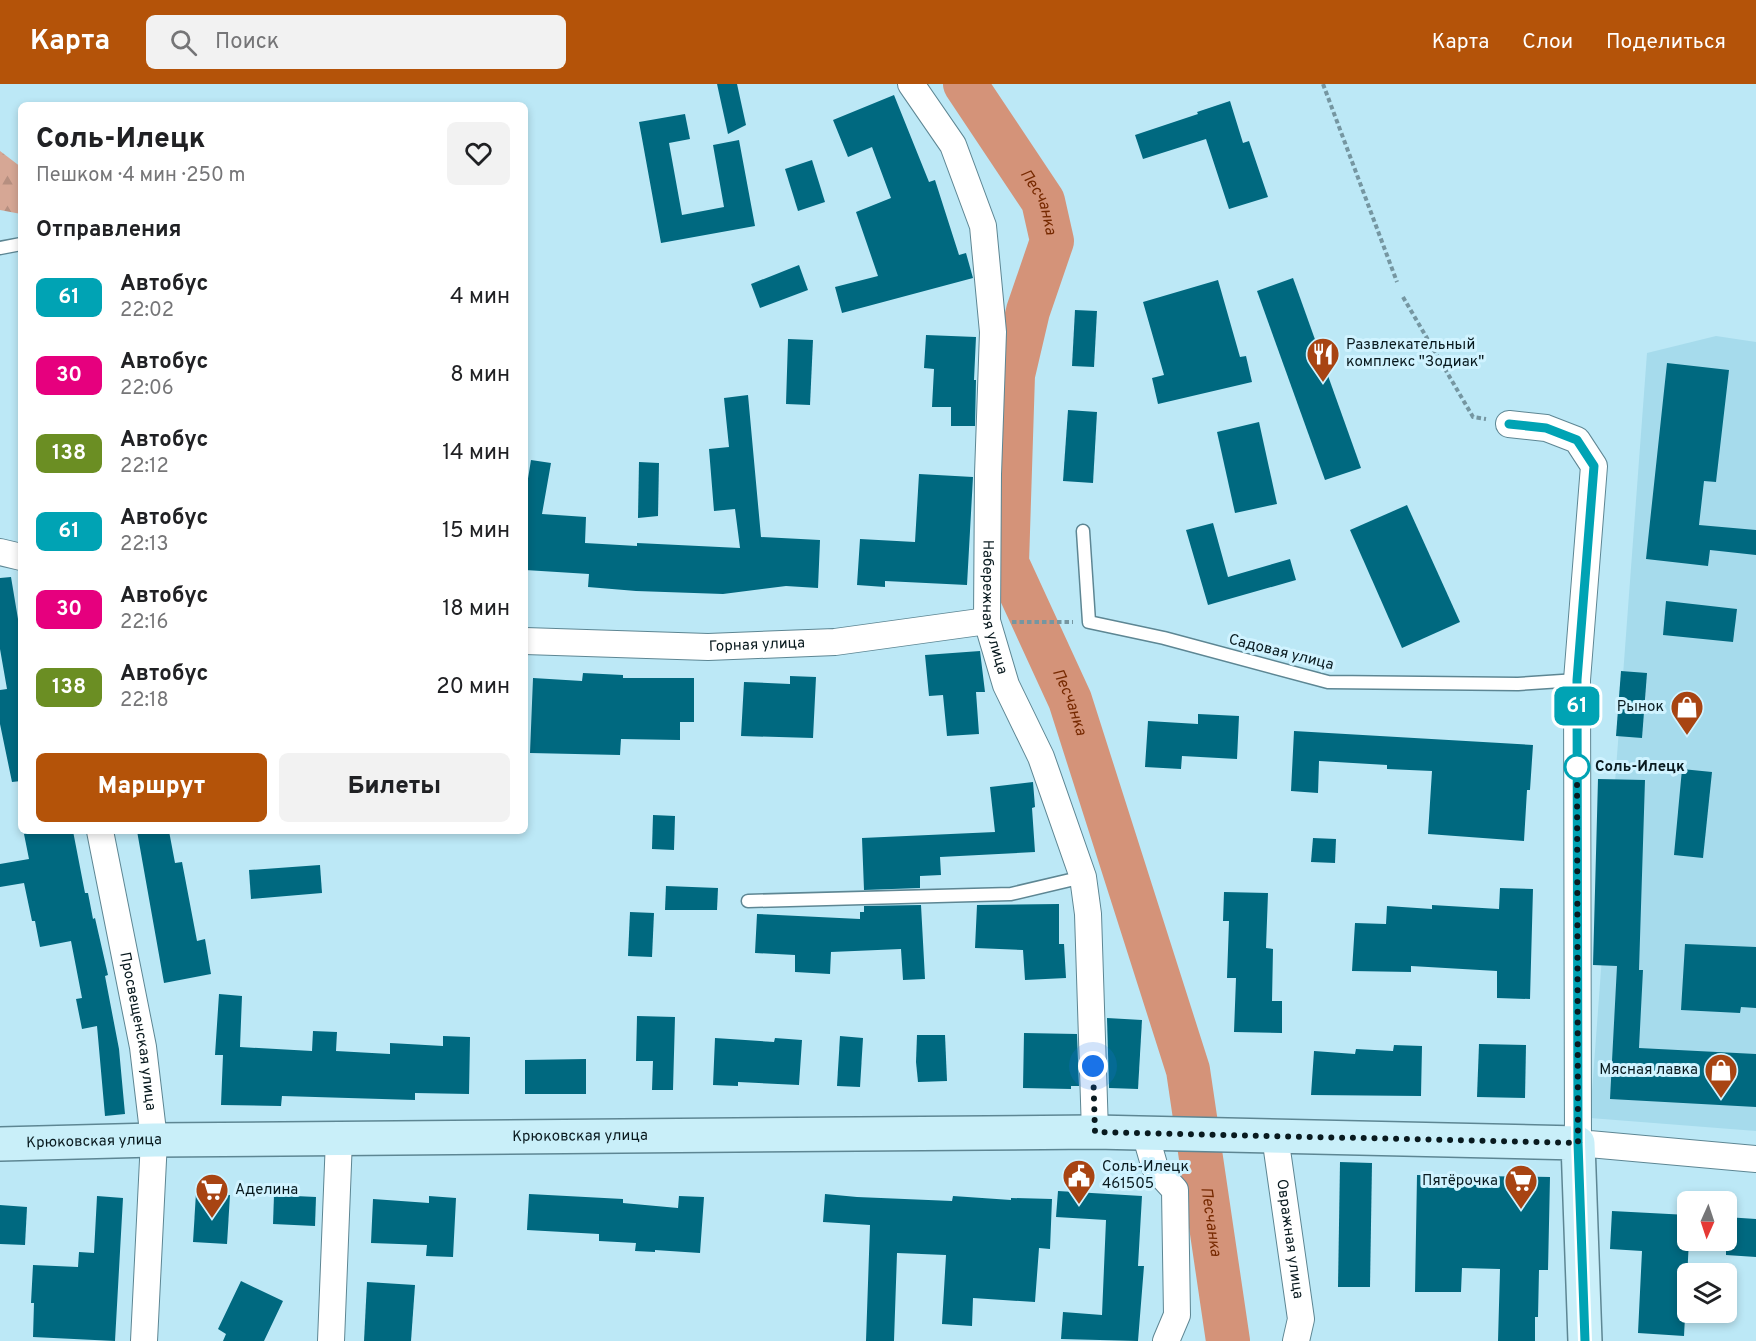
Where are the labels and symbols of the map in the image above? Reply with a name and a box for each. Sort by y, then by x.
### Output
water label: Песчанка [1015,166,1060,238]
restaurant icon: Развлекательный комплекс "Зодиак" [1305,336,1341,383]
place label: Развлекательный комплекс "Зодиак" [1346,336,1484,372]
street label: Набережная улица [977,540,1012,677]
street label: Садовая улица [1226,631,1336,675]
street label: Горная улица [708,634,805,656]
water label: Песчанка [1047,666,1091,739]
line badge: 61 [1550,686,1604,726]
shop icon: Рынок [1669,689,1705,736]
place label: Рынок [1617,698,1664,717]
marker: Соль-Илецк [1564,754,1590,780]
place label: Соль-Илецк [1595,758,1685,777]
street label: Просвещенская улица [115,950,160,1112]
your location [1078,1051,1108,1081]
shop icon: Мясная лавка [1703,1052,1739,1099]
place label: Мясная лавка [1599,1061,1698,1080]
street label: Крюковская улица [512,1126,648,1146]
street label: Крюковская улица [26,1130,162,1153]
public building icon: Соль-Илецк 461505 [1061,1158,1097,1205]
place label: Соль-Илецк 461505 [1102,1158,1189,1194]
supermarket icon: Пятёрочка [1503,1163,1539,1210]
supermarket icon: Аделина [194,1172,230,1219]
place label: Пятёрочка [1422,1172,1498,1191]
street label: Овражная улица [1272,1178,1308,1300]
place label: Аделина [235,1181,298,1200]
water label: Песчанка [1195,1186,1226,1259]
north arrow [1677,1191,1737,1251]

